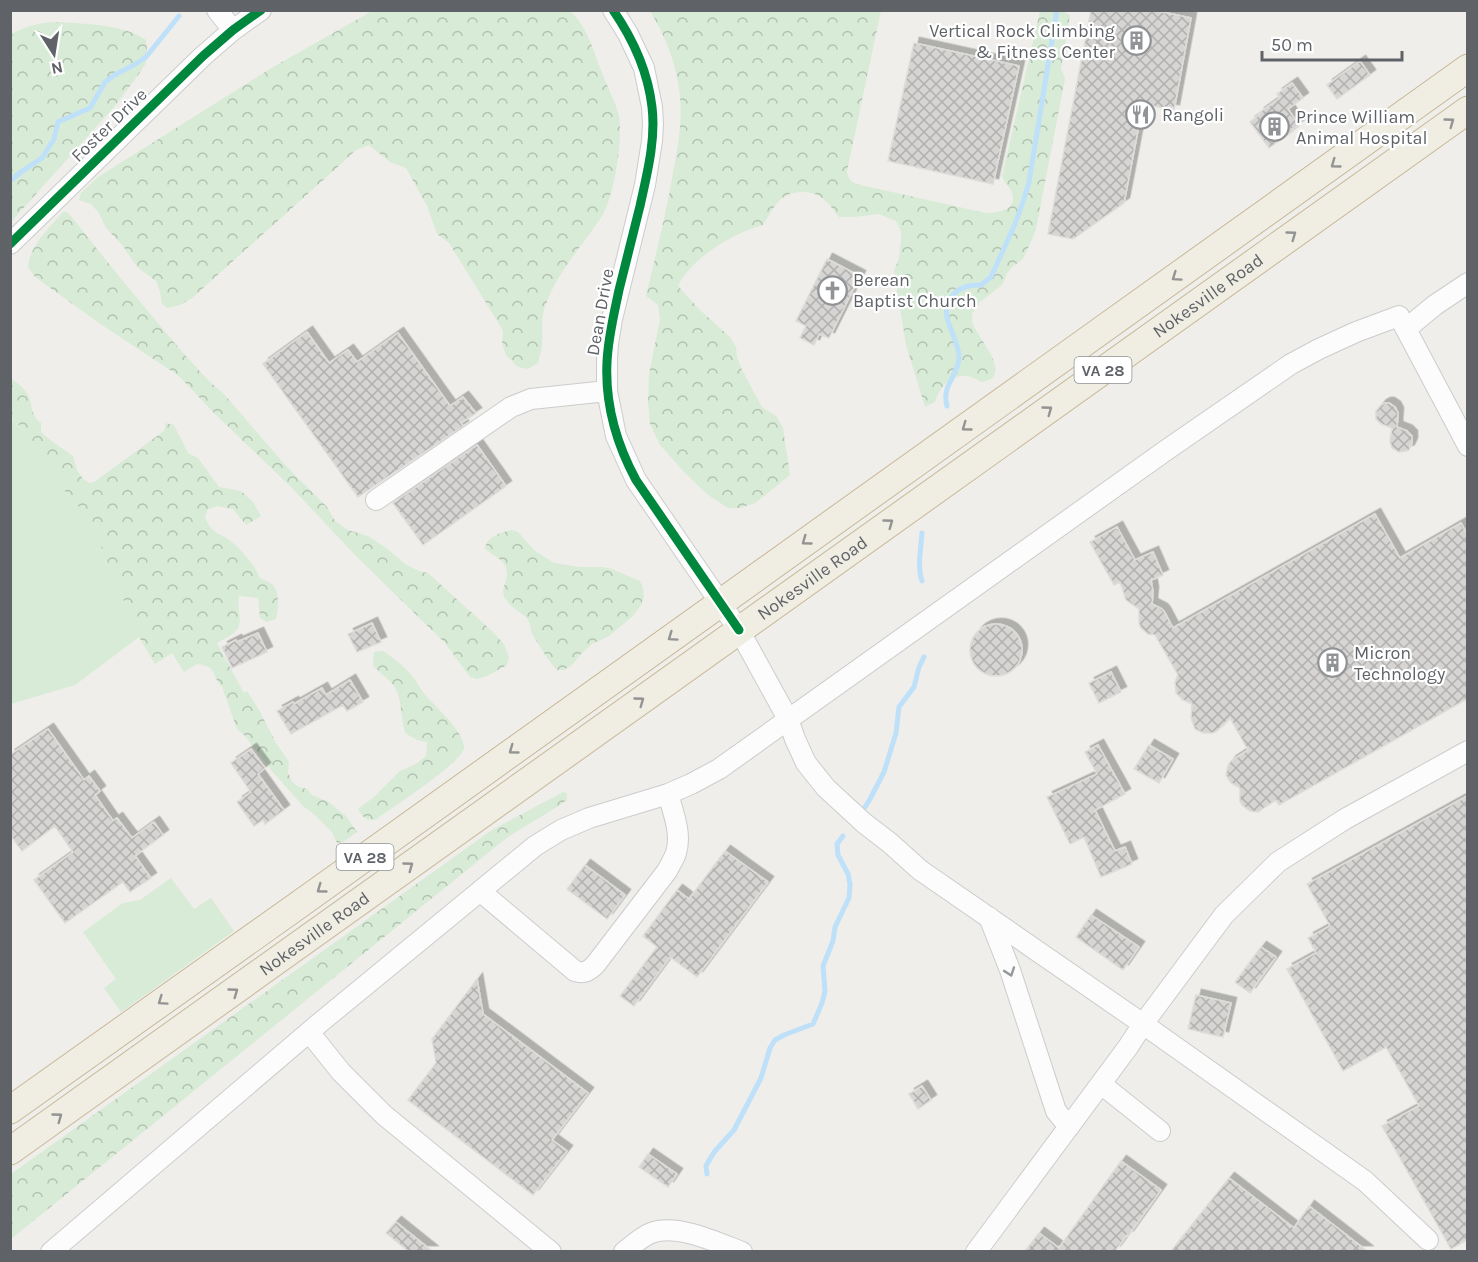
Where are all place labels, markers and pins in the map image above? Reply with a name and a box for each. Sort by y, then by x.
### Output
place label: Vertical Rock Climbing & Fitness Center [929,20,1115,63]
building icon: Vertical Rock Climbing & Fitness Center [1120,25,1152,57]
restaurant icon: Rangoli [1125,99,1157,131]
place label: Rangoli [1162,104,1224,126]
place label: Prince William Animal Hospital [1296,106,1428,149]
building icon: Prince William Animal Hospital [1259,111,1291,143]
place label: Berean Baptist Church [853,269,977,312]
church icon: Berean Baptist Church [816,274,848,306]
place label: Micron Technology [1354,642,1446,685]
building icon: Micron Technology [1317,647,1349,679]

